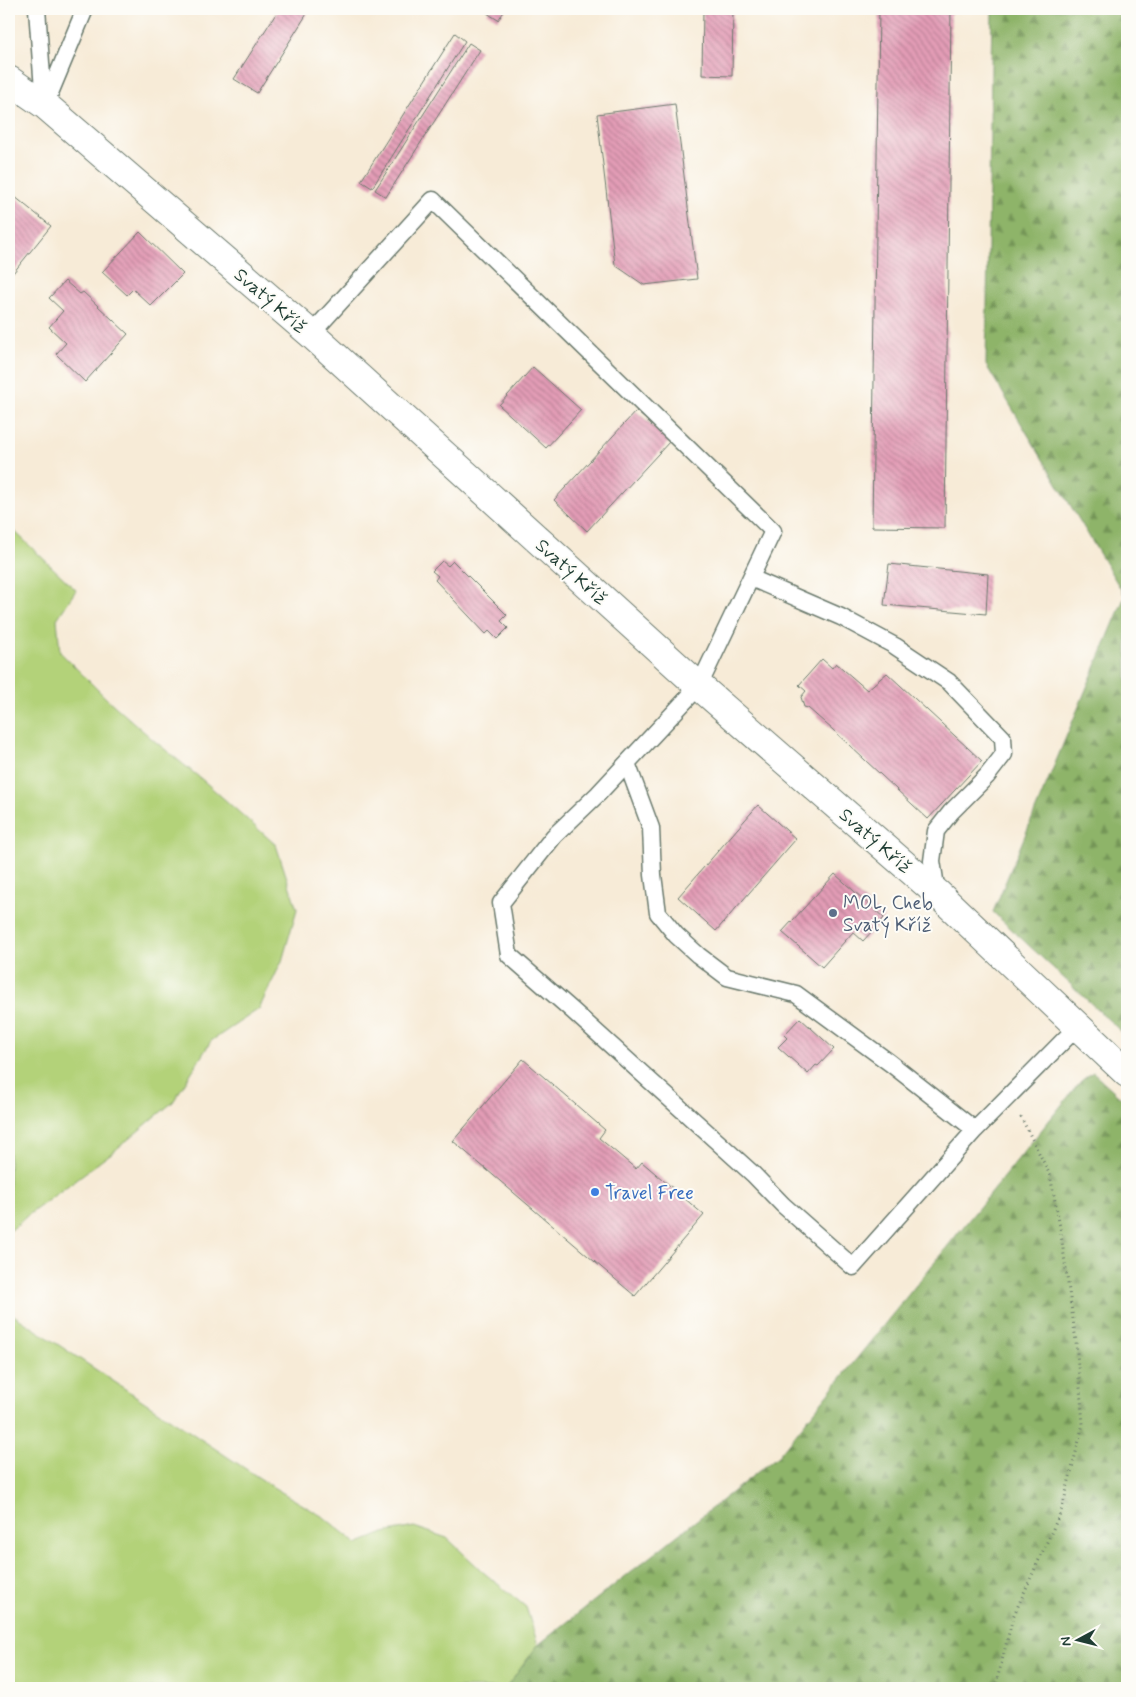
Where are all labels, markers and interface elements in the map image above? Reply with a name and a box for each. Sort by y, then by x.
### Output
street label: Svatý Kříž [228,263,312,340]
street label: Svatý Kříž [529,533,612,612]
street label: Svatý Kříž [833,803,917,880]
place label: MOL, Cheb Svatý Kříž [843,891,933,939]
marker: MOL, Cheb Svatý Kříž [827,907,839,919]
place label: Travel Free [605,1181,694,1206]
marker: Travel Free [589,1186,601,1198]
north arrow [1054,1614,1104,1664]
text: N [1057,1636,1076,1647]

